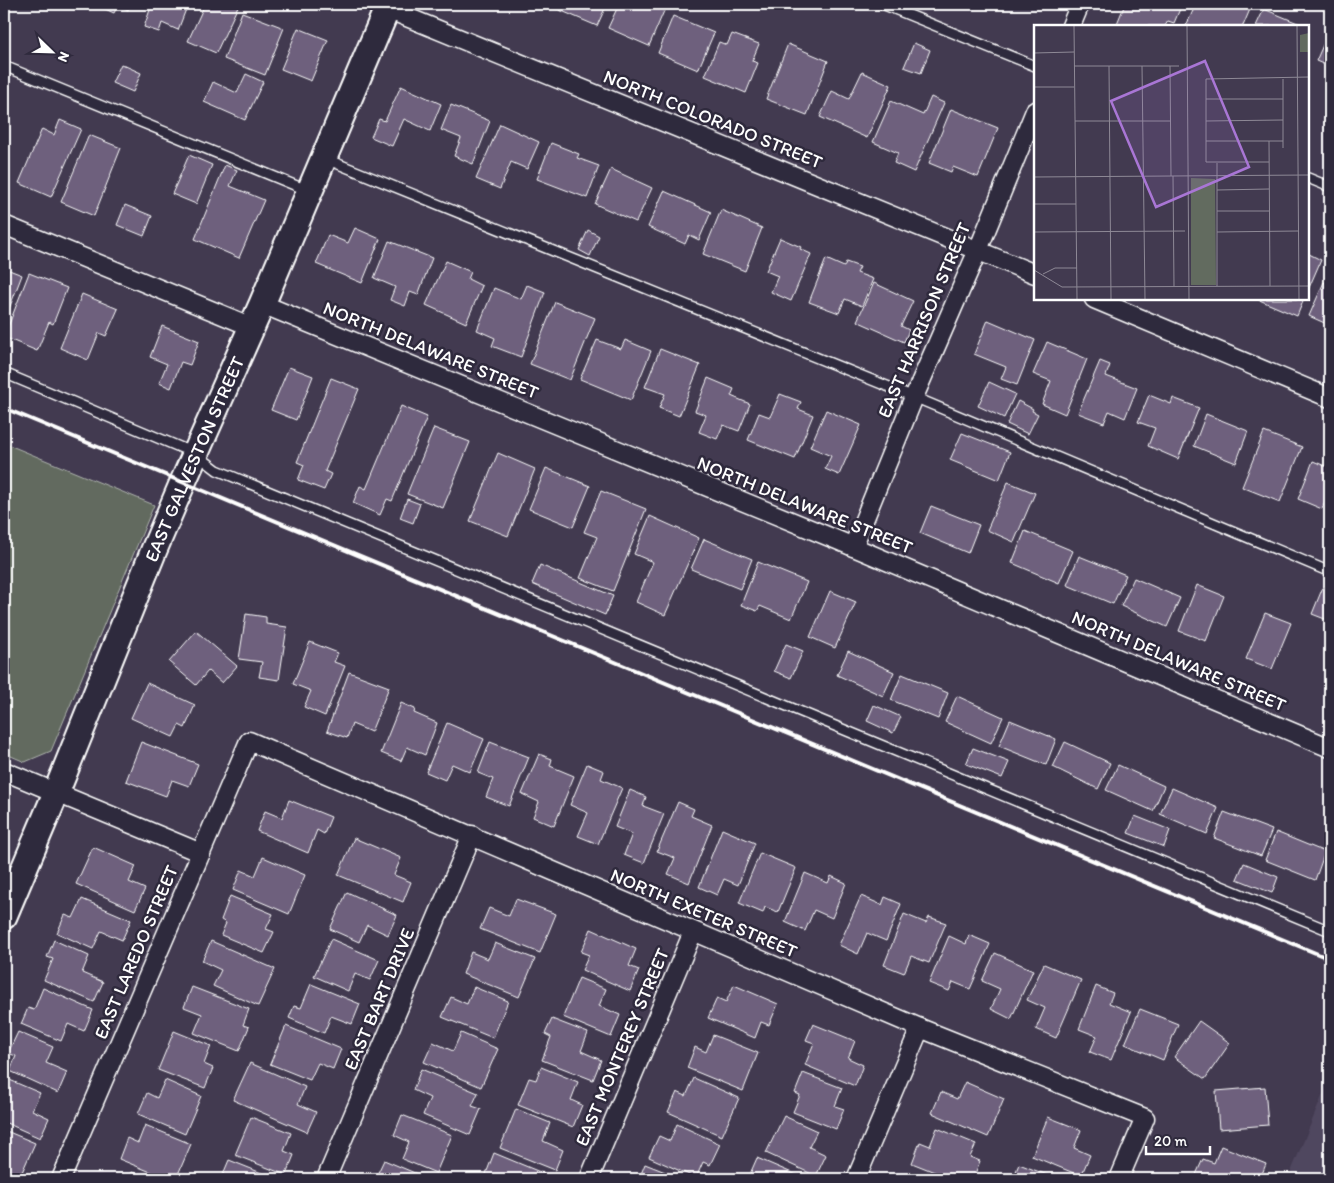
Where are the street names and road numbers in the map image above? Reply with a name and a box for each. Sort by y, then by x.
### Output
street label: NORTH COLORADO STREET [600,64,826,174]
street label: EAST HARRISON STREET [872,219,976,421]
street label: NORTH DELAWARE STREET [320,296,543,404]
street label: EAST GALVESTON STREET [139,352,249,565]
street label: NORTH DELAWARE STREET [694,451,917,559]
street label: NORTH DELAWARE STREET [1068,605,1290,717]
street label: EAST LAREDO STREET [89,861,183,1042]
street label: NORTH EXETER STREET [607,863,801,963]
street label: EAST BART DRIVE [339,924,419,1074]
street label: EAST MONTEREY STREET [570,944,674,1149]

